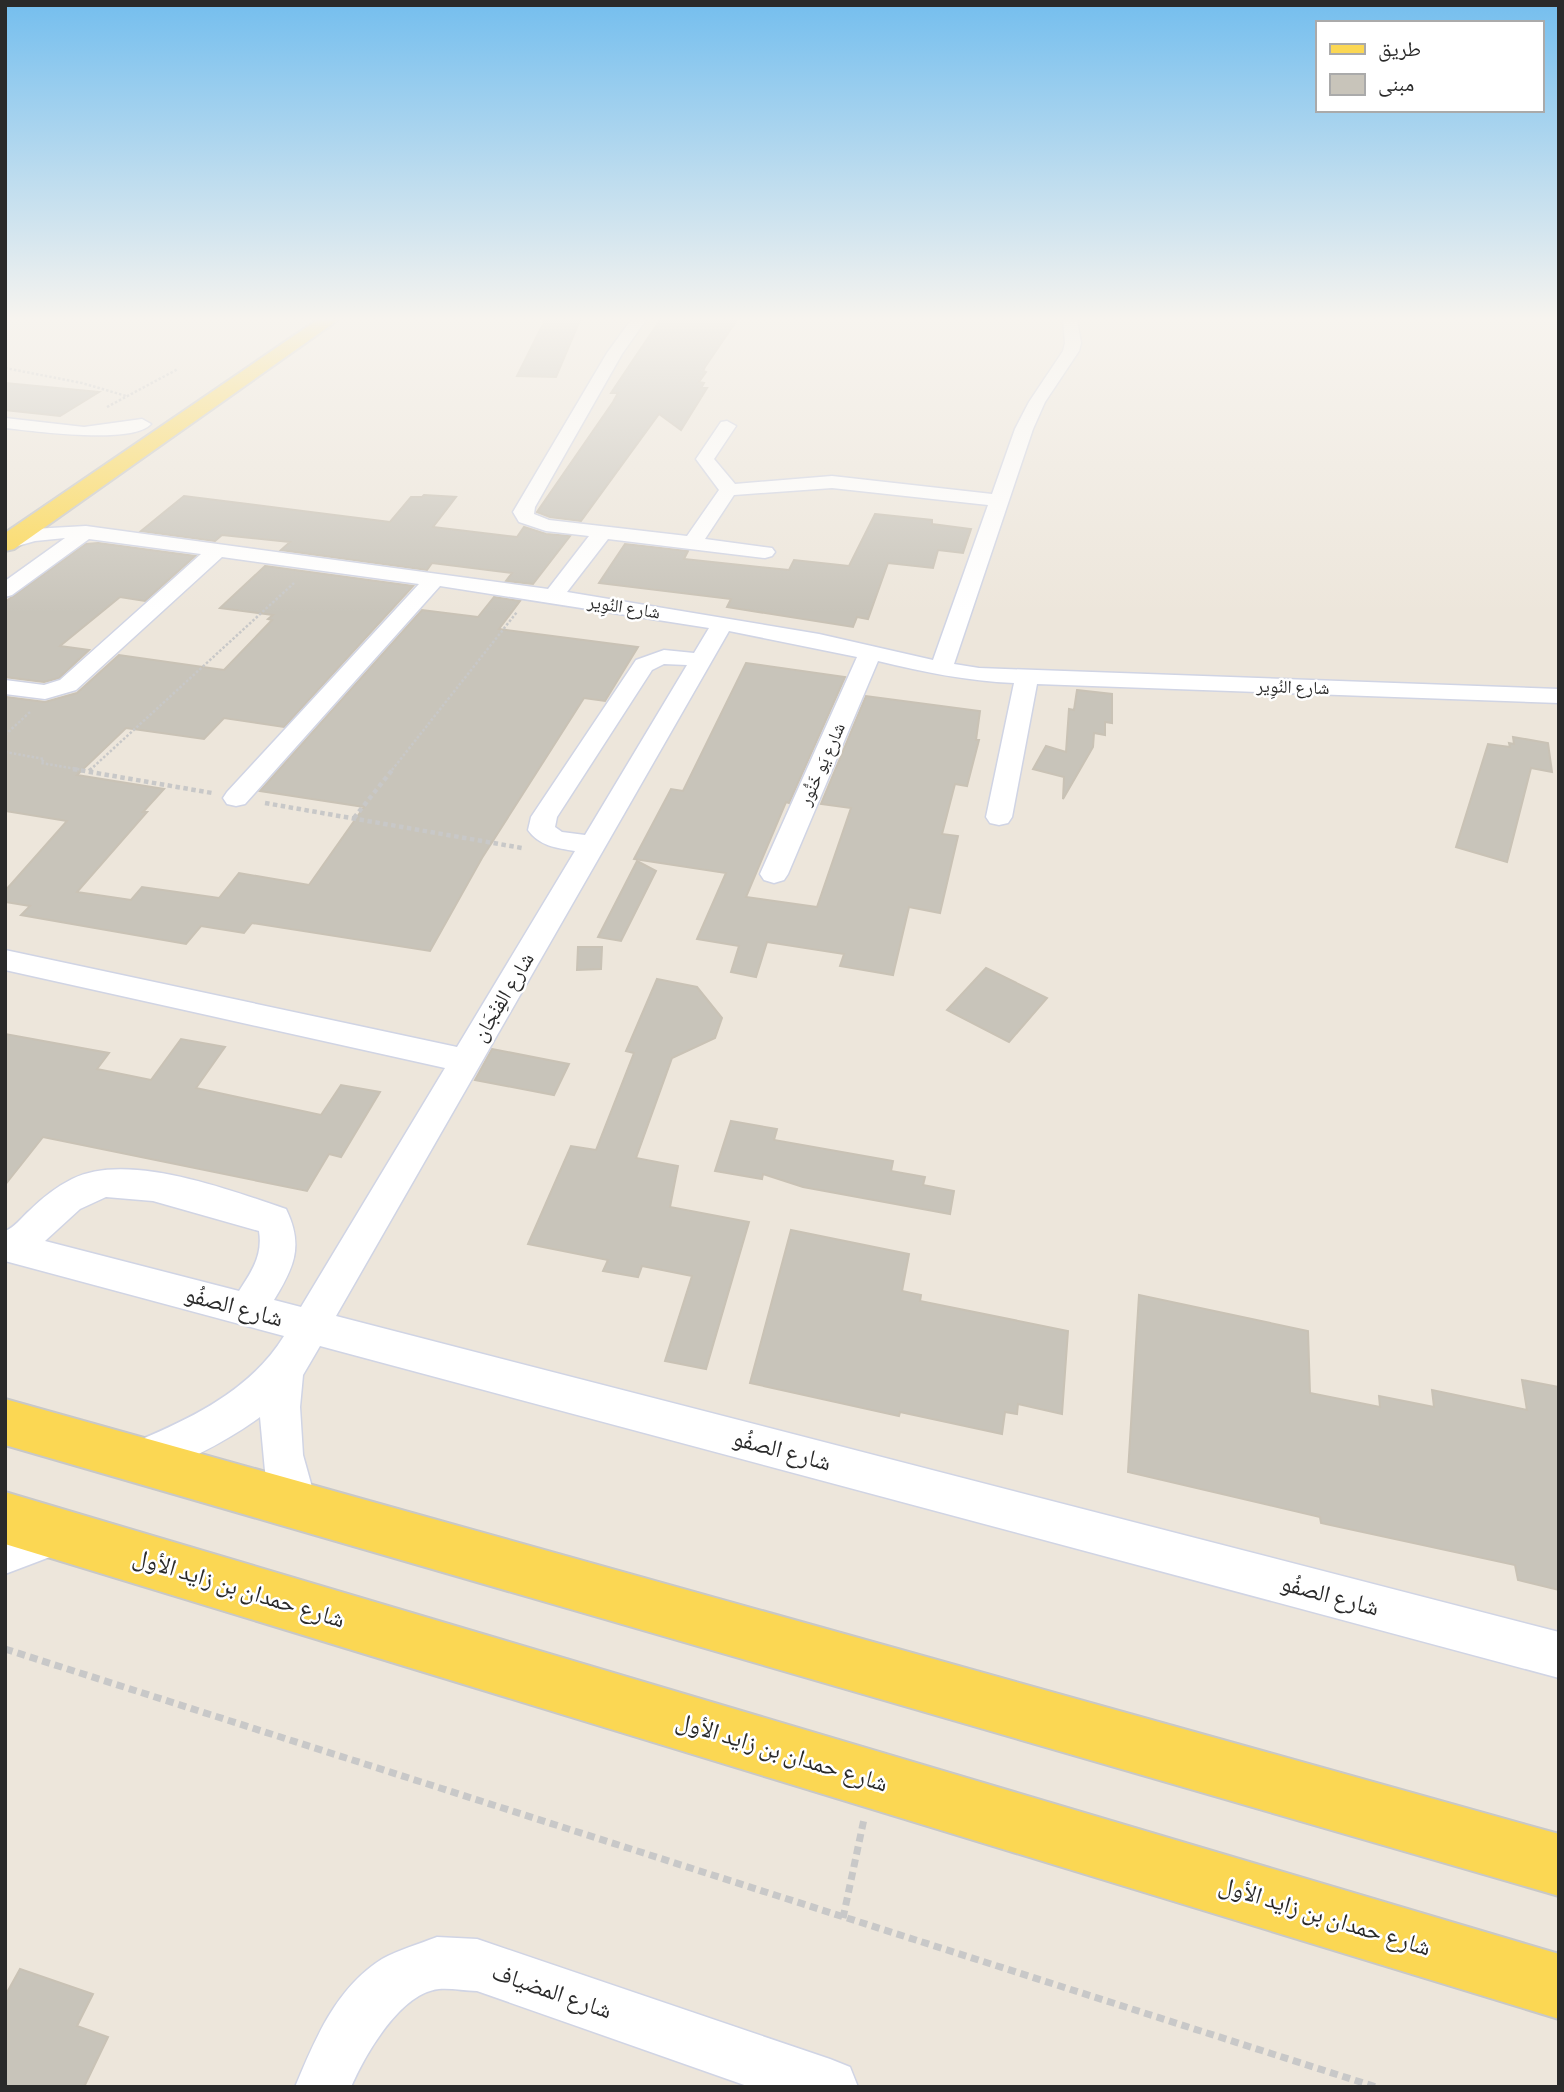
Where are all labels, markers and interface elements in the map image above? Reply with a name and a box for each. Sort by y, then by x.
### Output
legend [1316,21,1543,112]
text: طريق [1378,34,1421,62]
text: مبنى [1378,69,1414,97]
street label: شارع النُوِير [585,588,662,625]
street label: شارع النُوِير [1255,673,1330,701]
street label: شارع يَو خَنُّور [792,718,850,810]
street label: شارع الفِنْجَان [465,947,540,1046]
street label: شارع الصفُو [182,1276,287,1333]
street label: شارع الصفُو [730,1420,835,1477]
street label: شارع حمدان بن زايد الأول [129,1539,349,1635]
street label: شارع الصفُو [1278,1565,1383,1622]
street label: شارع حمدان بن زايد الأول [672,1703,892,1799]
street label: شارع حمدان بن زايد الأول [1215,1867,1435,1963]
street label: شارع المضياف [488,1954,617,2026]

